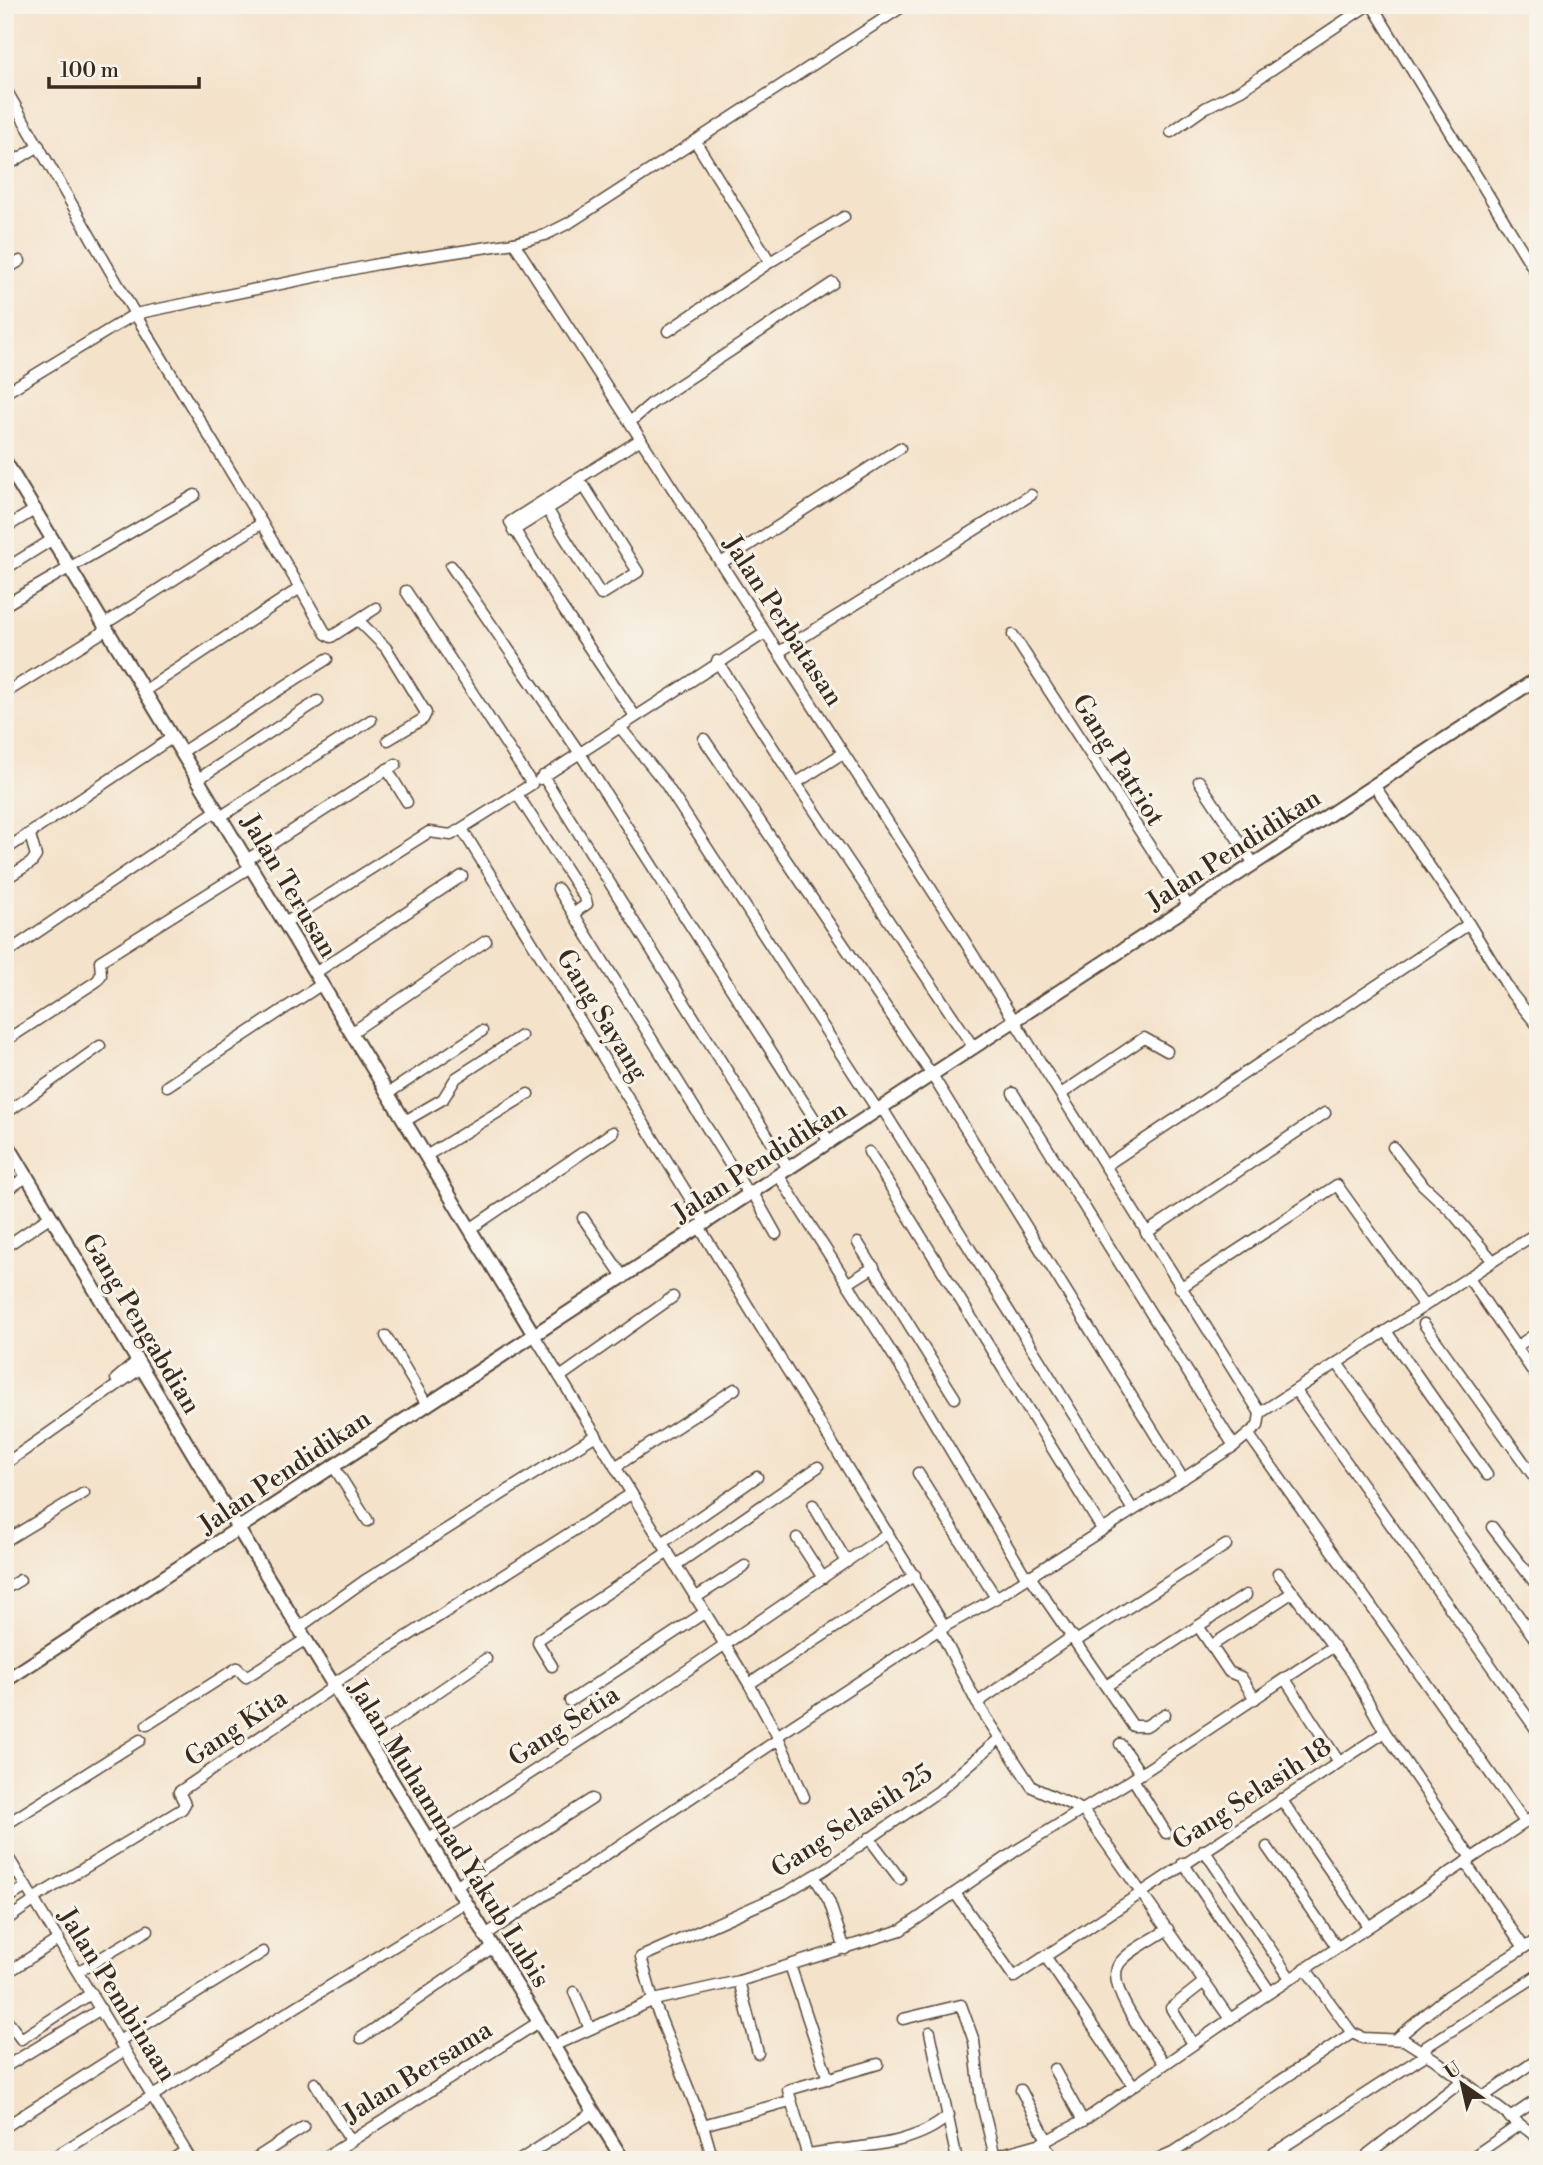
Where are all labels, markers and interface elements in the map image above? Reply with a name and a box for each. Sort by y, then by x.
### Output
scale bar [49,46,200,90]
text: 100 m [60,58,119,84]
street label: Jalan Perbatasan [715,529,850,712]
street label: Gang Patriot [1065,688,1171,832]
street label: Jalan Pendidikan [1140,782,1327,919]
street label: Jalan Terusan [233,808,344,964]
street label: Gang Sayang [549,943,655,1087]
street label: Jalan Pendidikan [666,1094,853,1231]
street label: Gang Pengabdian [75,1228,207,1420]
street label: Jalan Pendidikan [192,1403,377,1542]
street label: Jalan Muhammad Yakub Lubis [341,1674,557,1994]
street label: Gang Setia [503,1678,626,1774]
street label: Gang Kita [179,1682,294,1774]
street label: Gang Selasih 18 [1167,1731,1337,1857]
street label: Gang Selasih 25 [765,1757,939,1885]
street label: Jalan Pembinaan [50,1901,183,2088]
street label: Jalan Bersama [337,2013,499,2131]
north arrow [1428,2050,1498,2120]
text: U [1440,2057,1466,2085]

